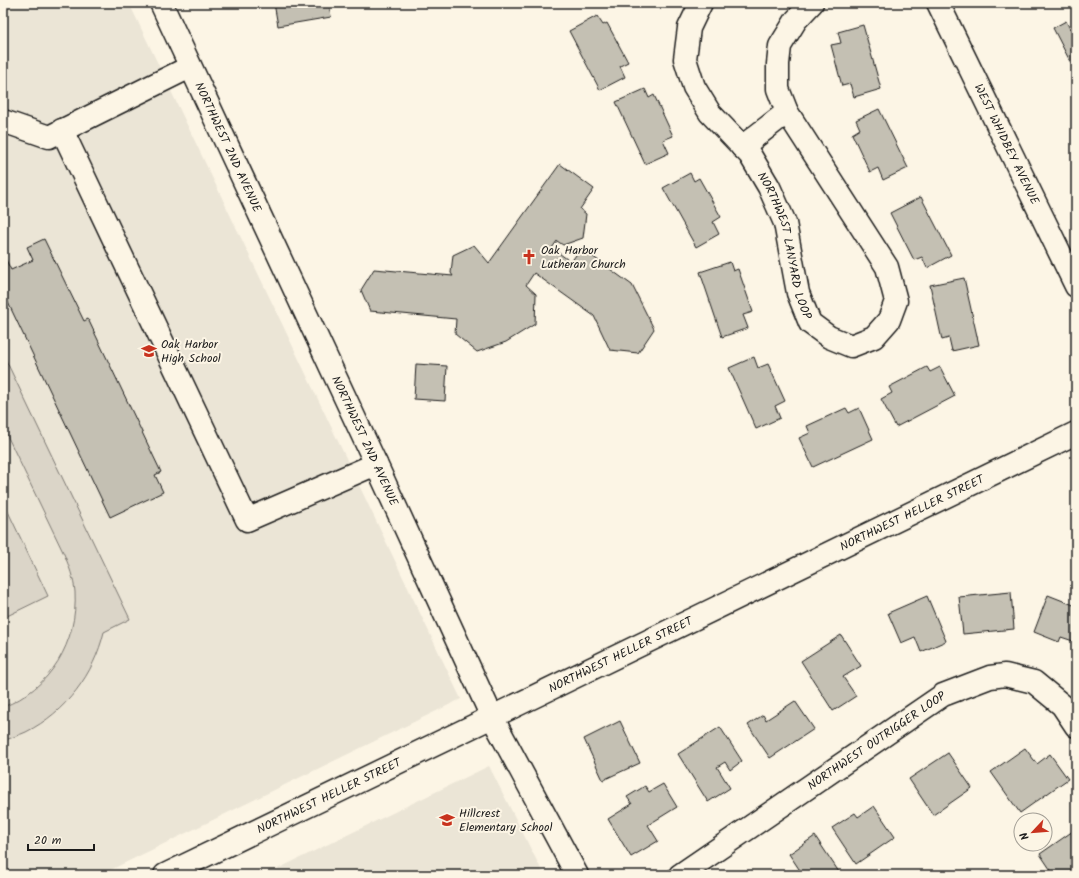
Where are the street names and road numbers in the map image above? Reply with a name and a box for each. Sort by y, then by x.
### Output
street label: NORTHWEST 2ND AVENUE [190,79,267,216]
street label: WEST WHIDBEY AVENUE [969,80,1045,209]
street label: NORTHWEST LANYARD LOOP [752,168,817,323]
street label: NORTHWEST 2ND AVENUE [327,372,404,510]
street label: NORTHWEST HELLER STREET [836,469,989,556]
street label: NORTHWEST HELLER STREET [545,611,697,698]
street label: NORTHWEST OUTRIGGER LOOP [803,686,950,795]
street label: NORTHWEST HELLER STREET [253,752,406,839]

